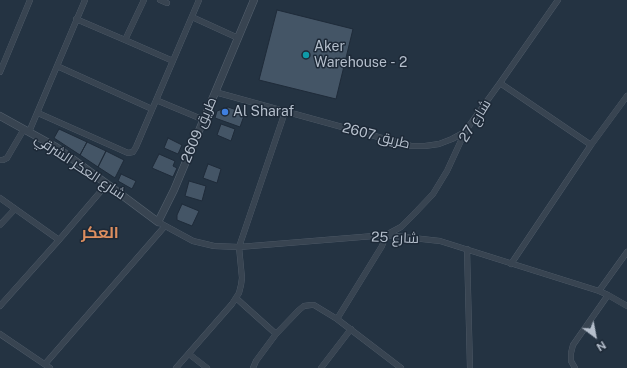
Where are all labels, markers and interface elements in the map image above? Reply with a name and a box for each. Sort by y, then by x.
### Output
place label: Aker Warehouse - 2 [314,39,407,72]
marker: Aker Warehouse - 2 [301,50,311,60]
street label: طريق 2609 [178,95,220,165]
street label: شارع 27 [455,97,495,145]
place label: Al Sharaf [233,104,294,120]
marker: Al Sharaf [220,107,230,117]
street label: طريق 2607 [340,119,412,153]
street label: شارع العكر الشرقي [32,131,128,203]
district label: العكر [81,223,119,243]
street label: شارع 25 [371,229,419,247]
north arrow [575,316,615,356]
text: N [595,339,608,354]

